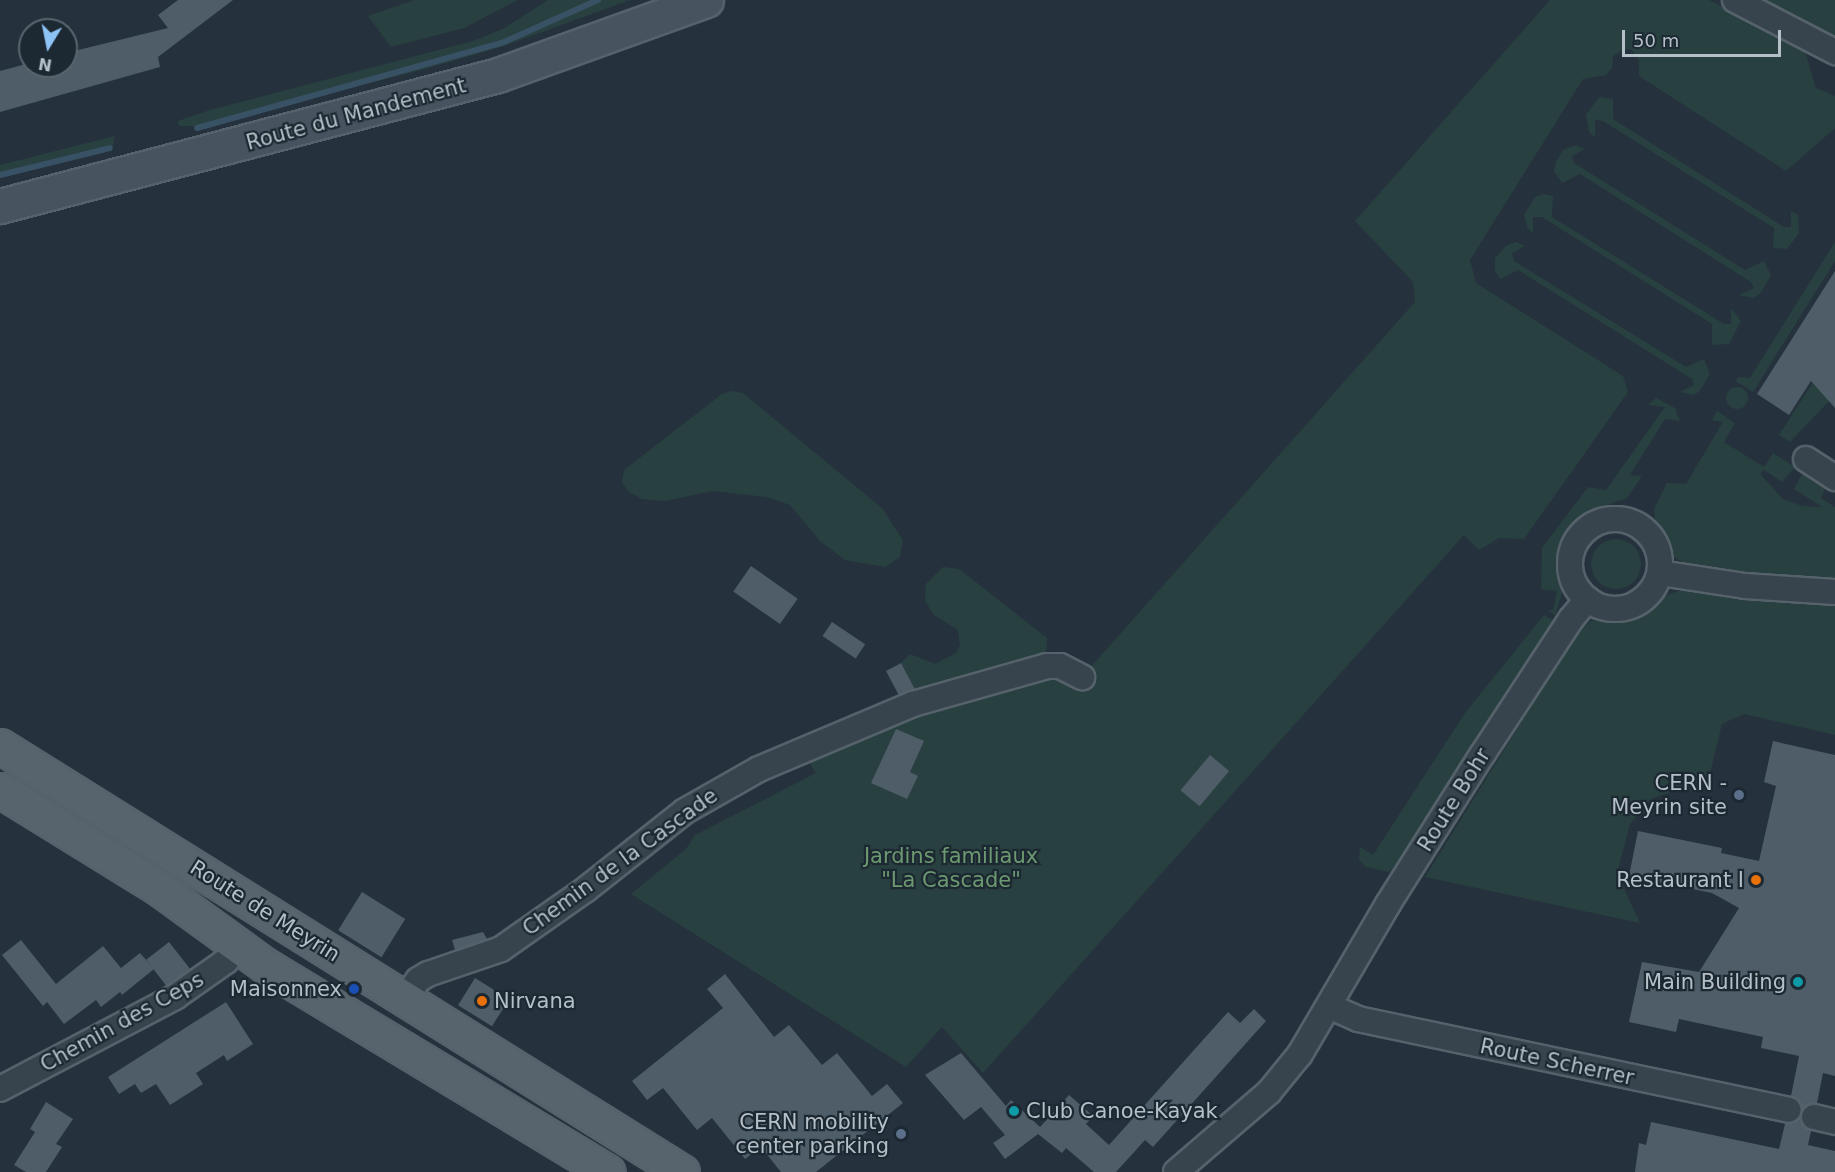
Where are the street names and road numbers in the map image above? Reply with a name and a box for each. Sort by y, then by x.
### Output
street label: Route du Mandement [243,73,469,155]
street label: Route Bohr [1412,744,1496,856]
street label: Chemin de la Cascade [518,783,722,941]
street label: Route de Meyrin [185,855,345,967]
street label: Chemin des Ceps [36,967,208,1077]
street label: Route Scherrer [1478,1033,1636,1091]

